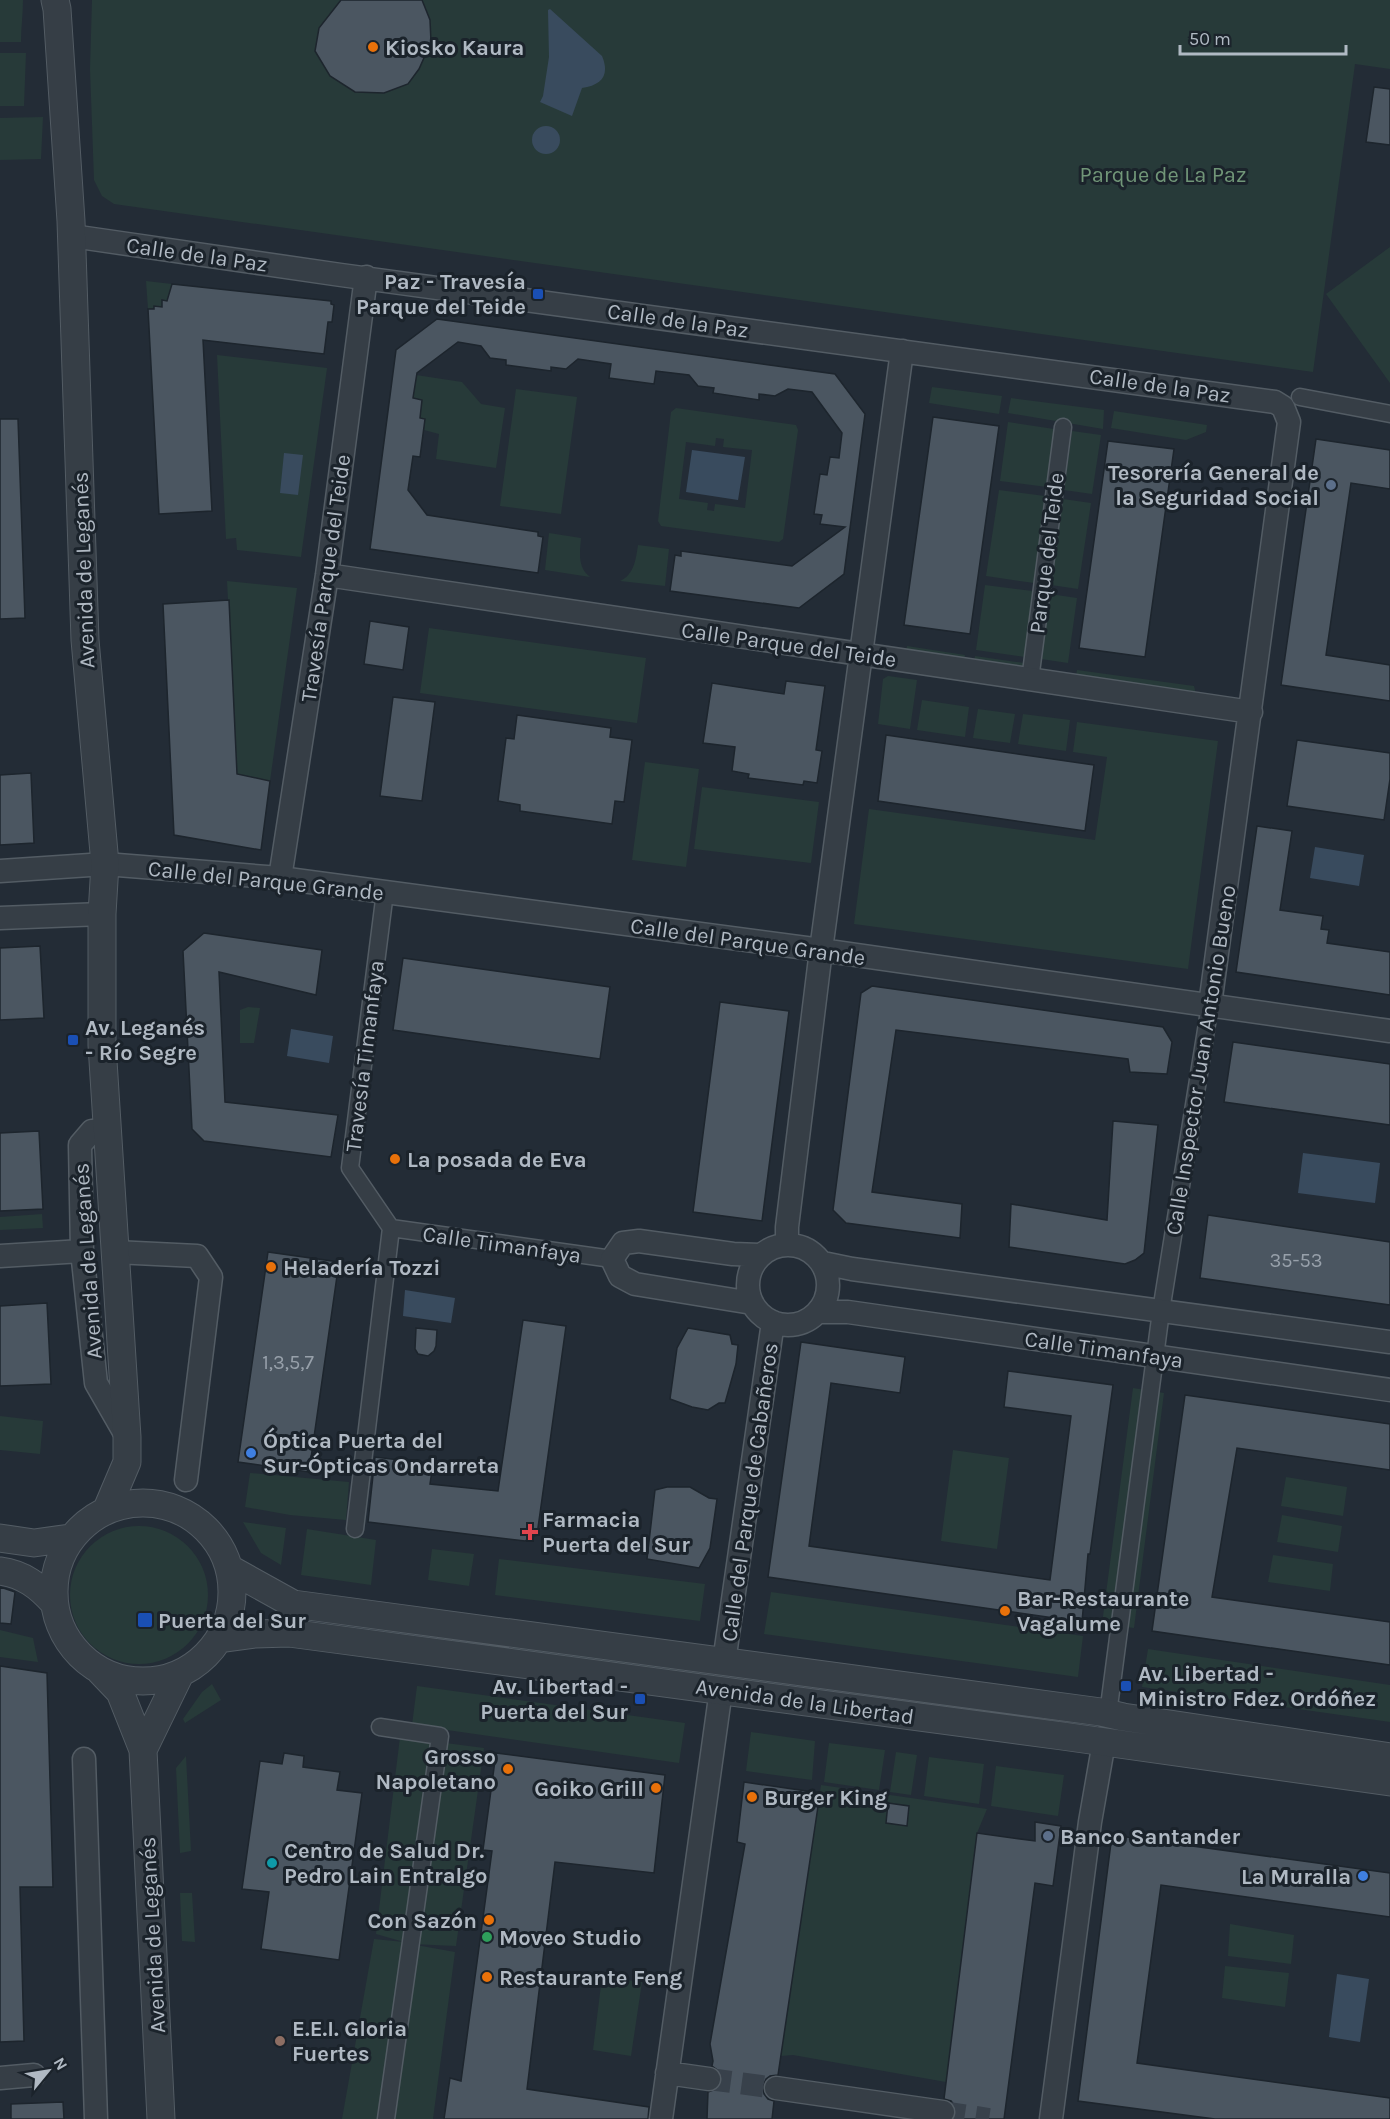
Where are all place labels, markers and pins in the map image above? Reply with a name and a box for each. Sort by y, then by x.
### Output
place label: Kiosko Kaura [385,35,524,61]
marker: Kiosko Kaura [366,40,380,54]
place label: Paz - Travesía Parque del Teide [356,269,526,320]
marker: Paz - Travesía Parque del Teide [531,287,545,301]
place label: Tesorería General de la Seguridad Social [1108,460,1319,511]
marker: Tesorería General de la Seguridad Social [1324,478,1338,492]
place label: Av. Leganés - Río Segre [85,1015,205,1066]
marker: Av. Leganés - Río Segre [66,1033,80,1047]
place label: La posada de Eva [407,1147,587,1173]
marker: La posada de Eva [388,1152,402,1166]
place label: Heladería Tozzi [283,1255,440,1281]
marker: Heladería Tozzi [264,1260,278,1274]
place label: Óptica Puerta del Sur-Ópticas Ondarreta [263,1427,499,1479]
marker: Óptica Puerta del Sur-Ópticas Ondarreta [244,1446,258,1460]
place label: Farmacia Puerta del Sur [542,1507,690,1558]
marker: Farmacia Puerta del Sur [523,1525,537,1539]
place label: Bar-Restaurante Vagalume [1017,1586,1189,1637]
marker: Bar-Restaurante Vagalume [998,1604,1012,1618]
place label: Puerta del Sur [158,1608,306,1634]
marker: Puerta del Sur [136,1611,154,1629]
place label: Av. Libertad - Ministro Fdez. Ordóñez [1138,1661,1376,1712]
place label: Av. Libertad - Puerta del Sur [480,1674,628,1725]
marker: Av. Libertad - Ministro Fdez. Ordóñez [1119,1679,1133,1693]
marker: Av. Libertad - Puerta del Sur [633,1692,647,1706]
place label: Grosso Napoletano [375,1744,496,1795]
marker: Grosso Napoletano [501,1762,515,1776]
place label: Goiko Grill [534,1776,644,1802]
marker: Goiko Grill [649,1781,663,1795]
place label: Burger King [764,1785,887,1811]
marker: Burger King [745,1790,759,1804]
place label: Banco Santander [1060,1824,1241,1850]
marker: Banco Santander [1041,1829,1055,1843]
place label: Centro de Salud Dr. Pedro Lain Entralgo [284,1838,488,1889]
marker: Centro de Salud Dr. Pedro Lain Entralgo [265,1856,279,1870]
place label: La Muralla [1241,1864,1351,1890]
marker: La Muralla [1356,1869,1370,1883]
place label: Con Sazón [367,1908,477,1934]
marker: Con Sazón [482,1913,496,1927]
place label: Moveo Studio [499,1925,641,1951]
marker: Moveo Studio [480,1930,494,1944]
place label: Restaurante Feng [499,1965,683,1991]
marker: Restaurante Feng [480,1970,494,1984]
place label: E.E.I. Gloria Fuertes [292,2016,407,2067]
marker: E.E.I. Gloria Fuertes [273,2034,287,2048]

